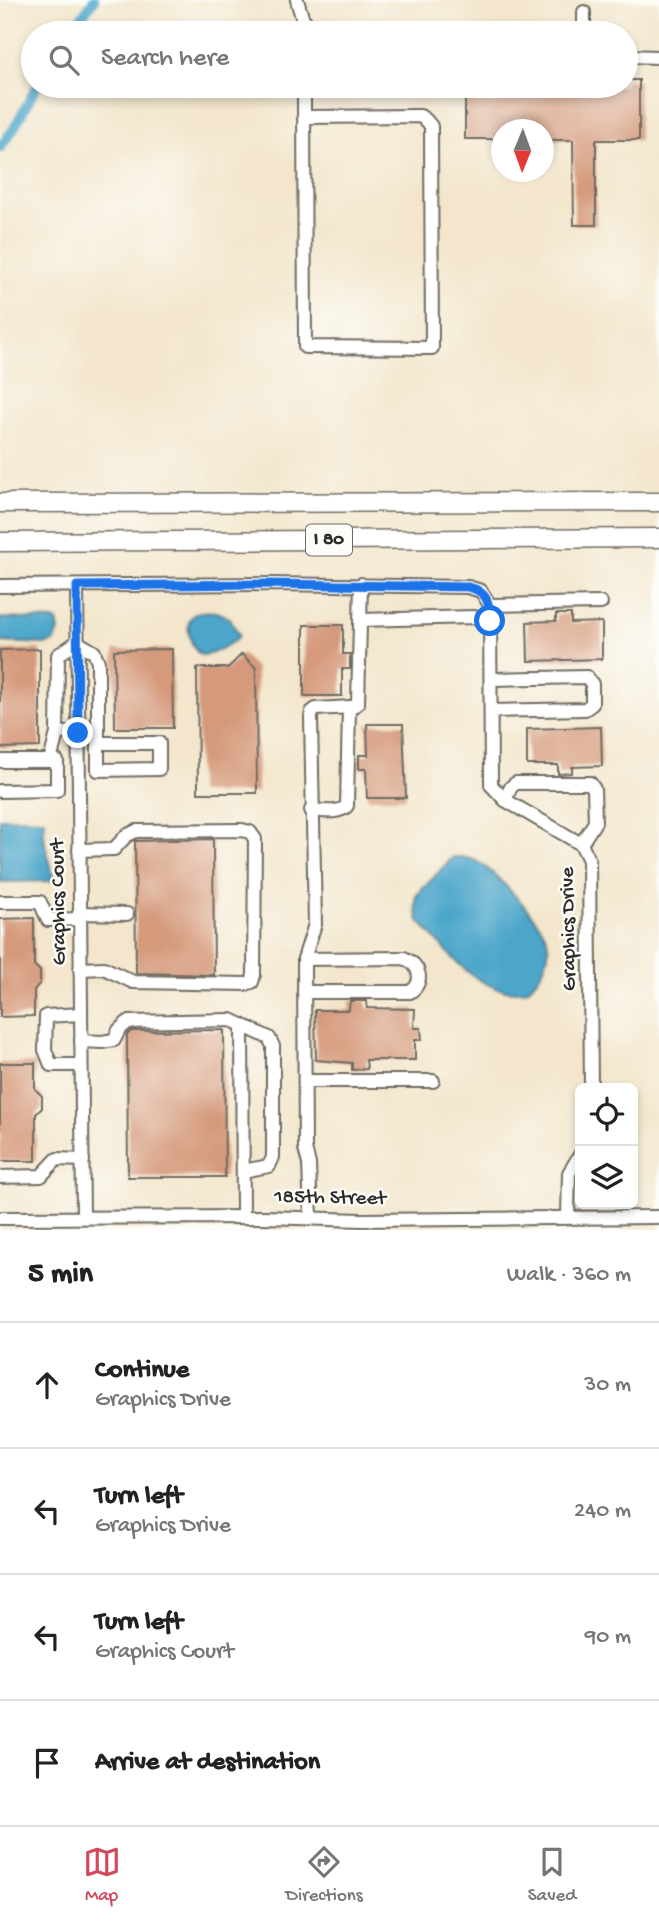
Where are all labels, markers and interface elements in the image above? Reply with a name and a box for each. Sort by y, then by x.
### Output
search box [21,21,638,98]
icon: search [45,41,83,79]
text: Search here [101,44,229,75]
north arrow [491,119,554,182]
road number: I 80 [306,524,352,555]
route start [474,605,505,636]
route end [62,717,93,748]
street label: Graphics Court [46,836,74,965]
street label: Graphics Drive [556,866,584,991]
map controls [575,1083,638,1209]
button: locate [575,1083,638,1146]
button: layers [575,1146,638,1209]
street label: 185th Street [273,1186,389,1213]
text: 5 min [28,1258,93,1293]
text: Walk · 360 m [507,1262,631,1289]
text: Continue [95,1356,189,1387]
icon: ahead [28,1366,66,1404]
text: 30 m [584,1372,631,1399]
text: Graphics Drive [95,1387,231,1414]
text: Turn left [95,1482,183,1513]
icon: left [28,1492,66,1530]
text: 240 m [574,1498,631,1525]
text: Graphics Drive [95,1513,231,1540]
text: Turn left [95,1608,183,1639]
icon: left [28,1618,66,1656]
text: 90 m [585,1624,631,1651]
text: Graphics Court [95,1639,234,1666]
icon: arrive [28,1744,66,1782]
text: Arrive at destination [95,1748,320,1779]
tab: Map [83,1843,121,1908]
tab: Directions [286,1843,363,1908]
tab: Saved [528,1843,576,1908]

